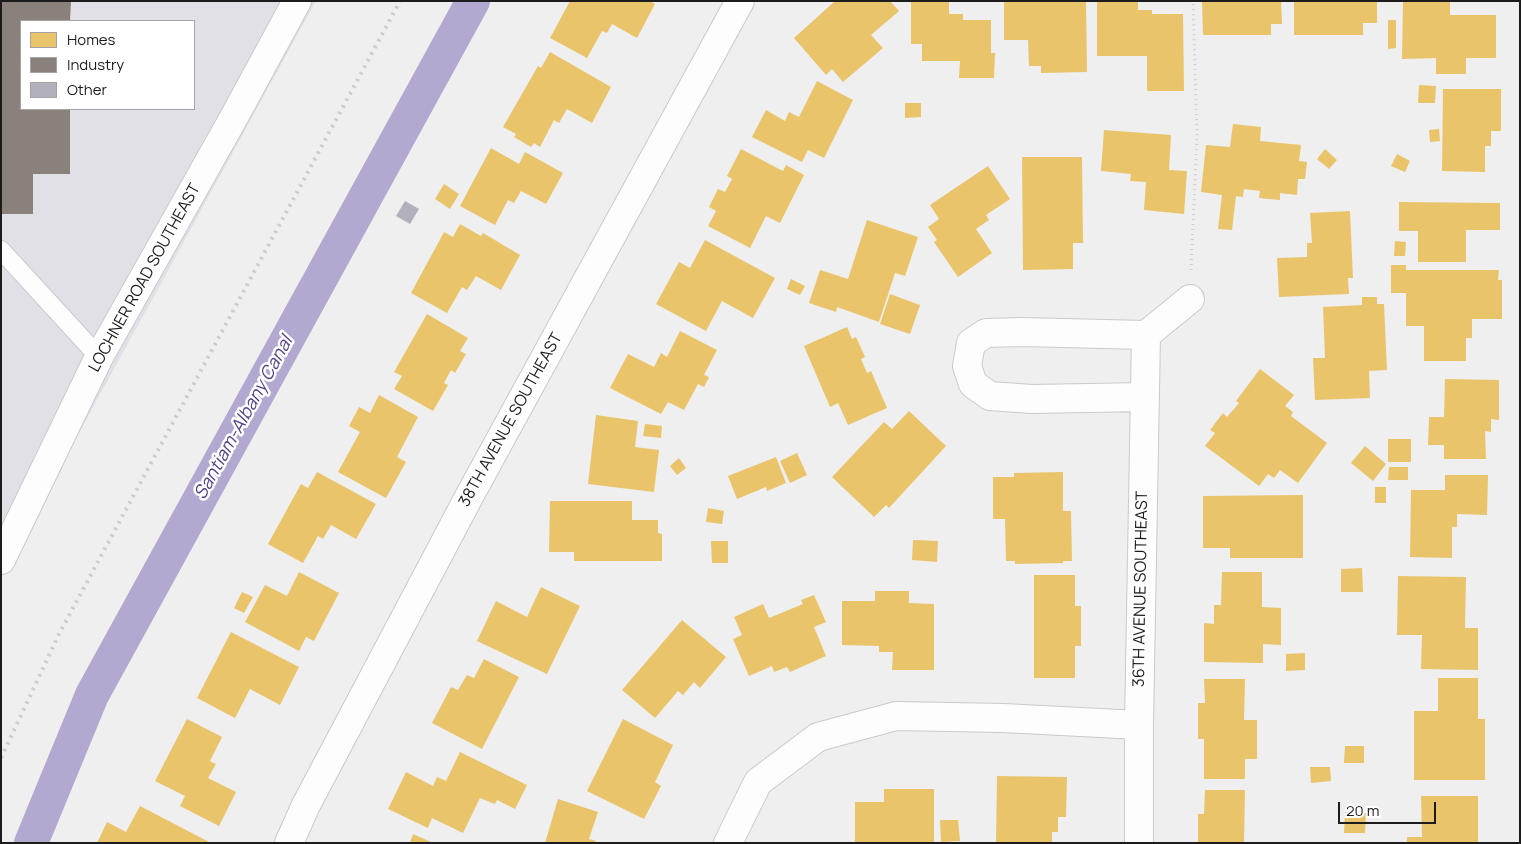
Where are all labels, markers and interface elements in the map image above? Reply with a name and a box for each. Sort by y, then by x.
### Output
legend [20,20,195,110]
text: Homes [67,29,115,50]
text: Industry [67,54,124,75]
text: Other [67,79,107,100]
street label: LOCHNER ROAD SOUTHEAST [85,181,205,375]
street label: 38TH AVENUE SOUTHEAST [455,330,567,510]
water label: Santiam-Albany Canal [190,333,298,503]
street label: 36TH AVENUE SOUTHEAST [1130,491,1152,687]
scale bar [1341,792,1438,824]
text: 20 m [1346,800,1379,821]

